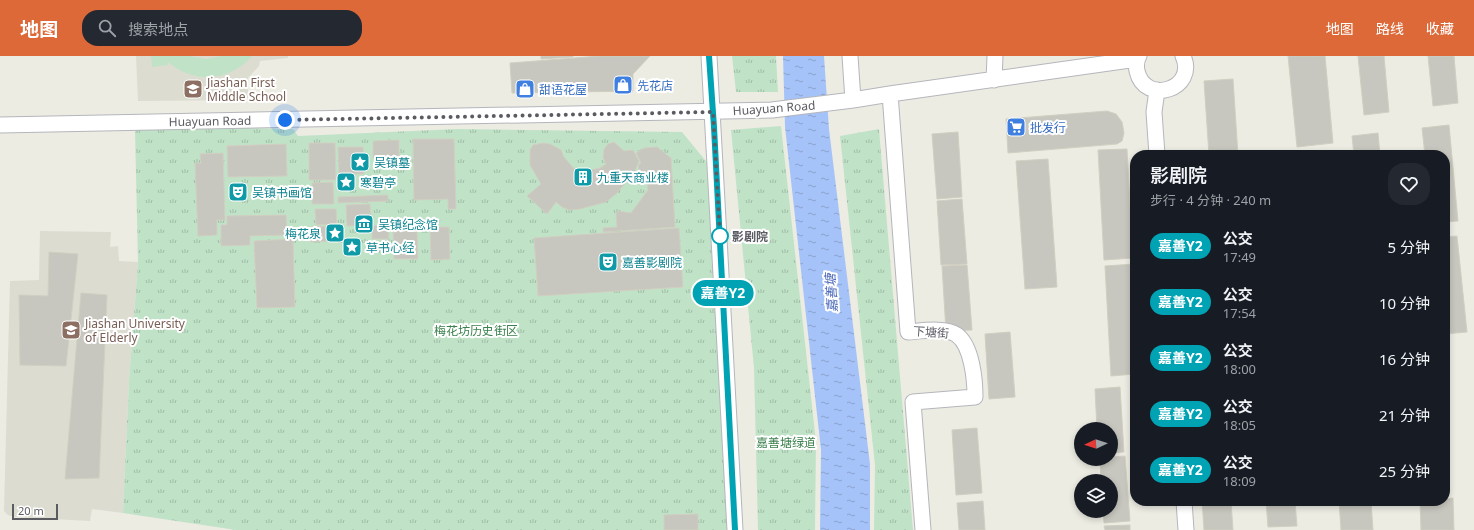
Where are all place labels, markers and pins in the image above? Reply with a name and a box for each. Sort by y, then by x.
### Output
place label: Jiashan First Middle School [206,74,286,105]
shop icon: 先花店 [612,74,634,96]
place label: 先花店 [637,77,673,94]
school or university icon: Jiashan First Middle School [182,78,204,100]
shop icon: 甜语花屋 [514,78,536,100]
place label: 甜语花屋 [539,81,587,98]
supermarket icon: 批发行 [1005,116,1027,138]
place label: 批发行 [1030,119,1066,136]
place icon: 吴镇墓 [349,151,371,173]
place label: 吴镇墓 [374,154,410,171]
building icon: 九重天商业楼 [572,166,594,188]
place label: 九重天商业楼 [597,169,669,186]
place icon: 寒碧亭 [335,171,357,193]
place label: 寒碧亭 [360,174,396,191]
theatre icon: 吴镇书画馆 [227,181,249,203]
place label: 吴镇书画馆 [252,184,312,201]
museum icon: 吴镇纪念馆 [353,213,375,235]
place label: 吴镇纪念馆 [378,216,438,233]
place icon: 梅花泉 [324,222,346,244]
place label: 梅花泉 [285,225,321,242]
marker: 影剧院 [711,227,729,245]
place label: 影剧院 [732,228,768,245]
place icon: 草书心经 [341,236,363,258]
place label: 草书心经 [366,239,415,256]
theatre icon: 嘉善影剧院 [597,251,619,273]
place label: 嘉善影剧院 [622,254,682,271]
place label: Jiashan University of Elderly [84,315,186,346]
school or university icon: Jiashan University of Elderly [60,319,82,341]

